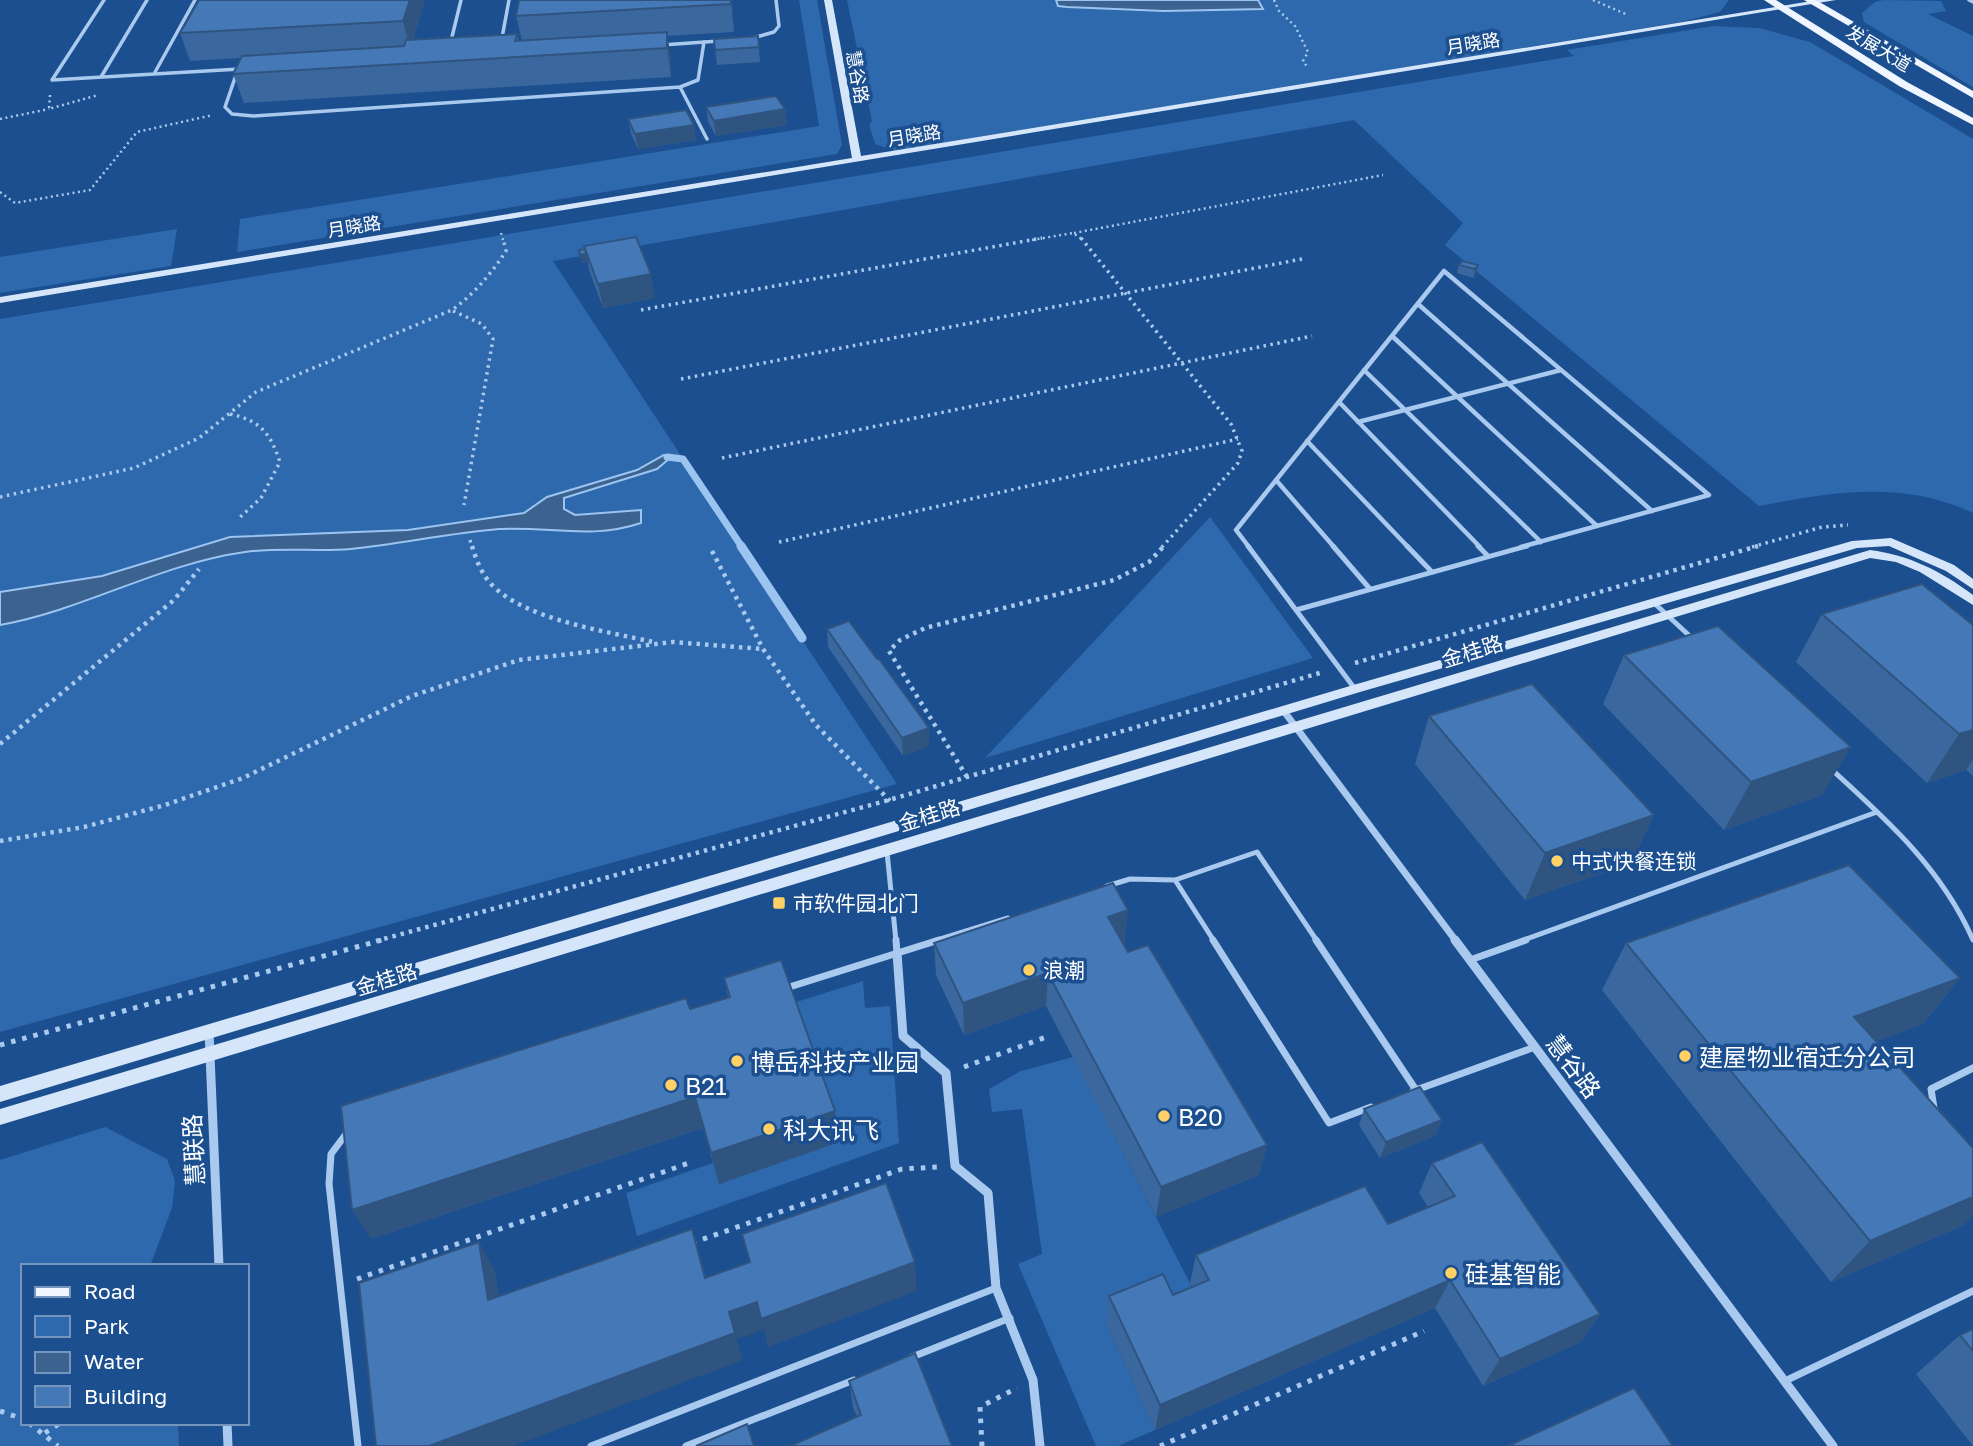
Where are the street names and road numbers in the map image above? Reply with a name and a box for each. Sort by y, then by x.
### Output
street label: 发展大道 [1842,20,1916,76]
street label: 月晓路 [1445,28,1501,58]
street label: 慧谷路 [842,49,874,105]
street label: 月晓路 [886,120,942,150]
street label: 月晓路 [326,211,382,241]
street label: 金桂路 [1438,629,1506,673]
street label: 金桂路 [895,793,963,837]
street label: 金桂路 [352,957,420,1001]
street label: 慧谷路 [1541,1029,1607,1103]
street label: 慧联路 [177,1113,209,1187]

